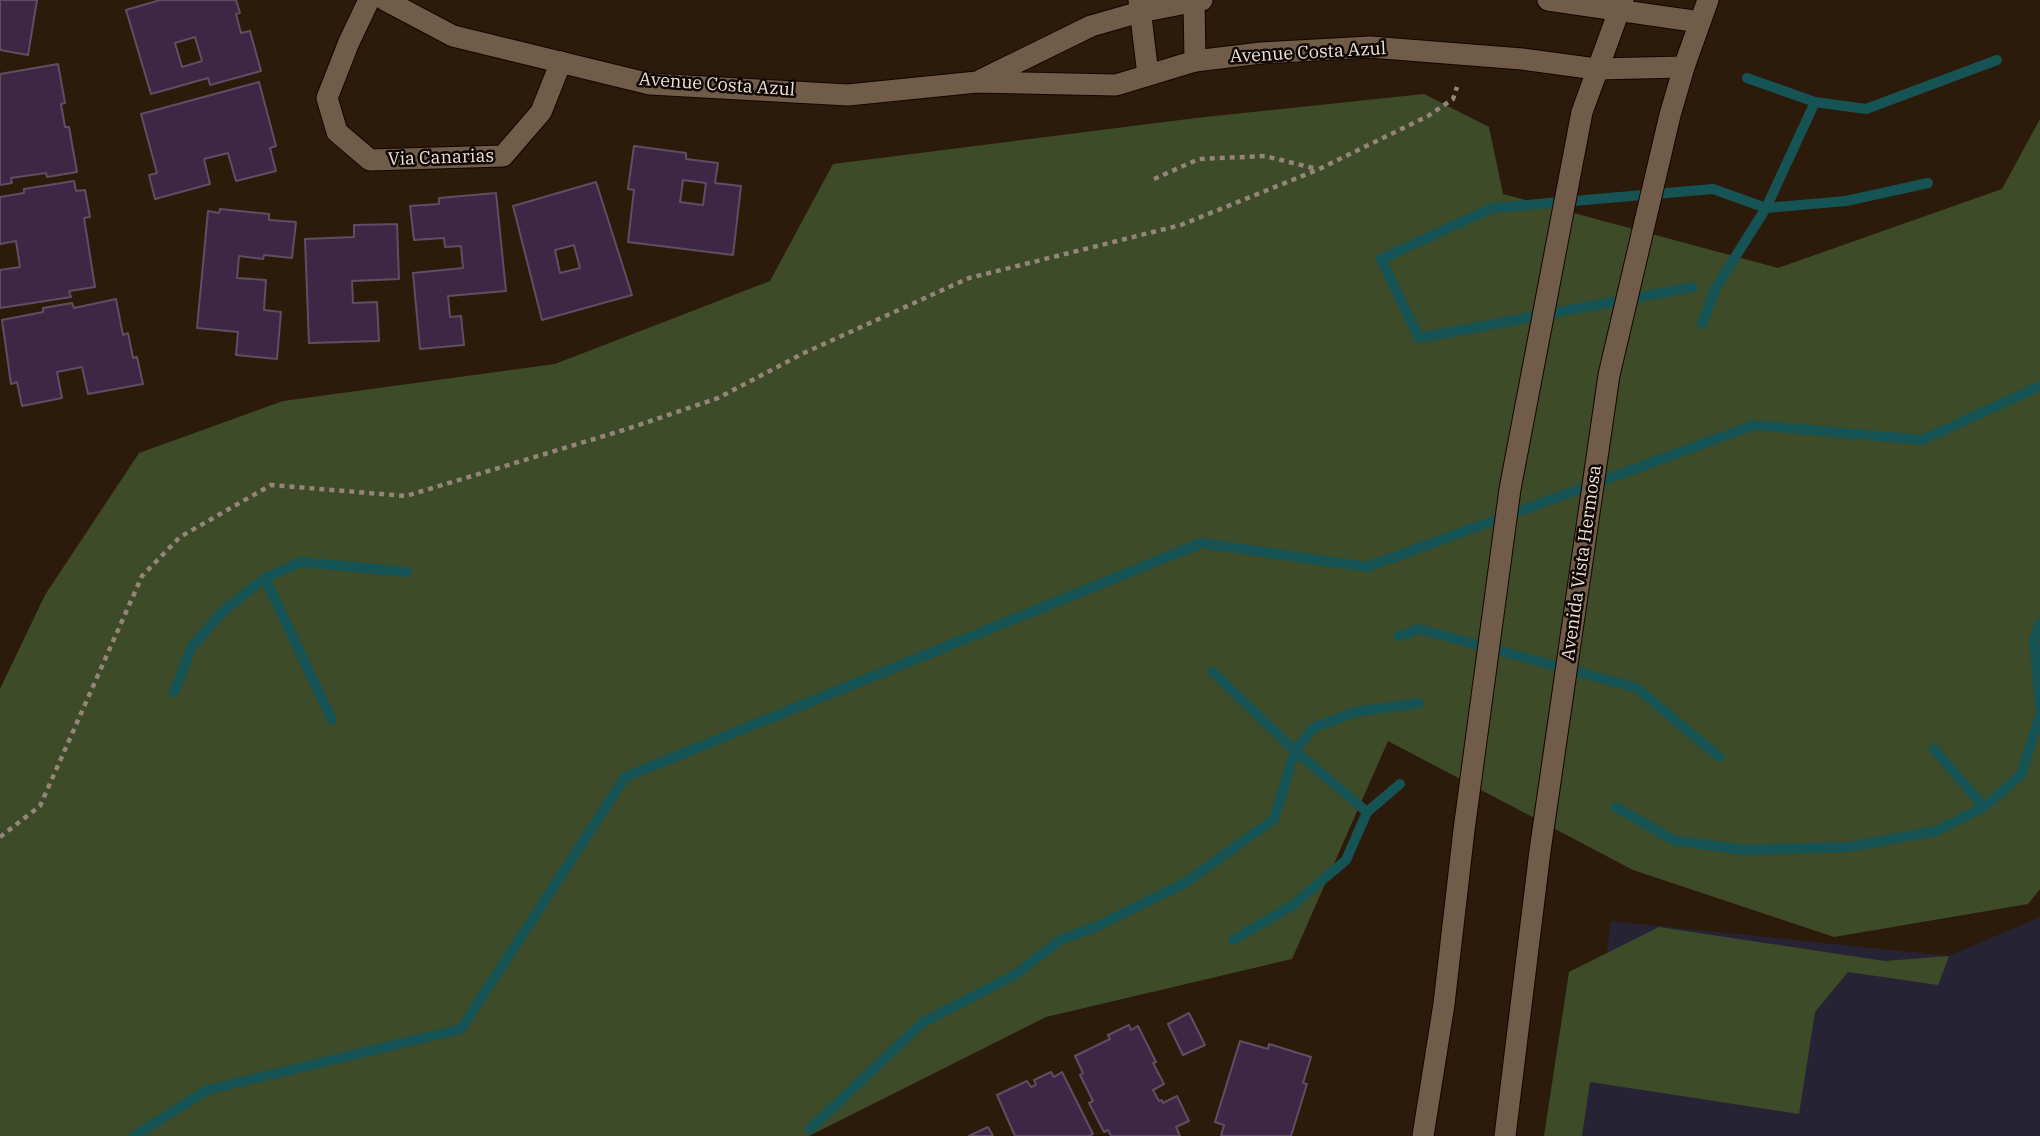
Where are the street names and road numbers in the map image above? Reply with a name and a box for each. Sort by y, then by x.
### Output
street label: Avenue Costa Azul [1229,38,1387,68]
street label: Avenue Costa Azul [638,69,796,101]
street label: Via Canarias [388,145,494,171]
street label: Avenida Vista Hermosa [1558,464,1606,662]

